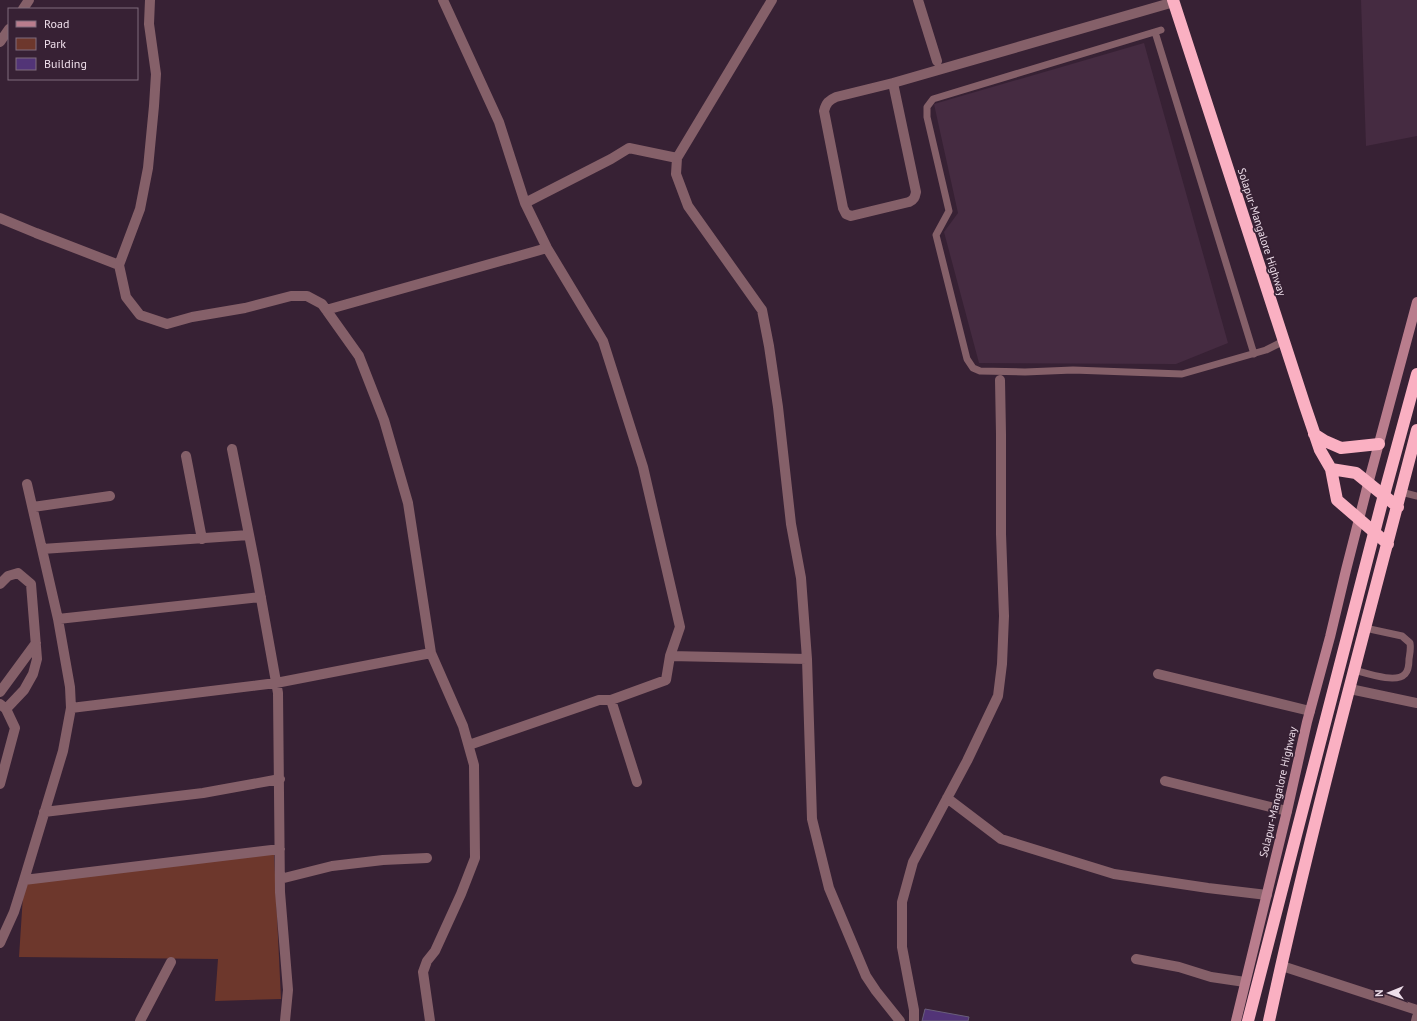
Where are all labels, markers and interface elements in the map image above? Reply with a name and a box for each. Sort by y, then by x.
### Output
legend [8,8,138,80]
text: Road [44,16,69,31]
text: Park [44,36,66,51]
text: Building [44,56,87,71]
street label: Solapur-Mangalore Highway [1235,166,1290,299]
street label: Solapur-Mangalore Highway [1256,724,1300,859]
north arrow [1369,973,1409,1013]
text: N [1372,989,1386,997]

